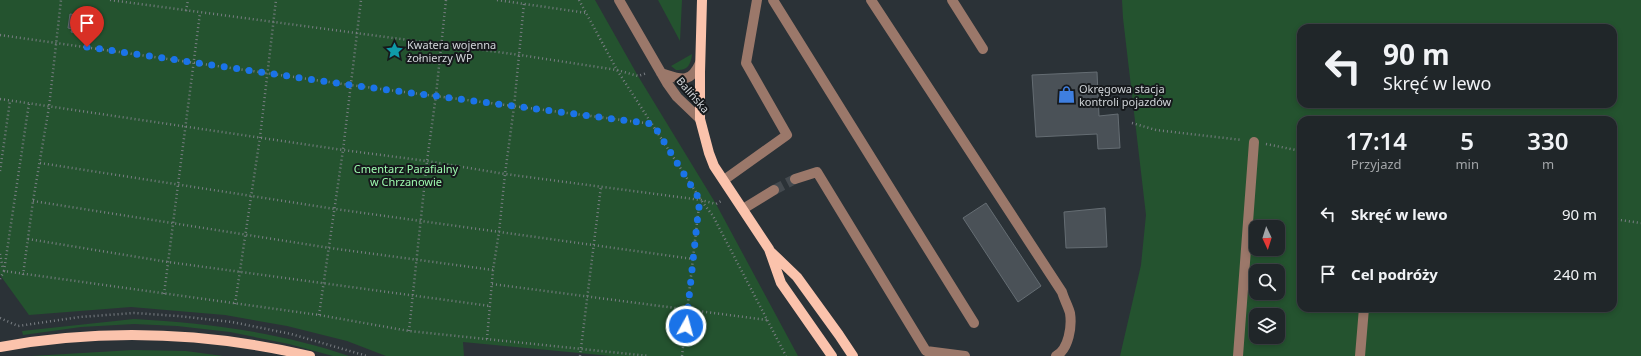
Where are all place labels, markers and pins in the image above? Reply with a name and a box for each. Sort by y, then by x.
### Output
pin [70,6,104,47]
place label: Kwatera wojenna żołnierzy WP [407,37,496,65]
place icon: Kwatera wojenna żołnierzy WP [384,41,404,61]
place label: Okręgowa stacja kontroli pojazdów [1079,81,1172,109]
shop icon: Okręgowa stacja kontroli pojazdów [1056,85,1076,105]

